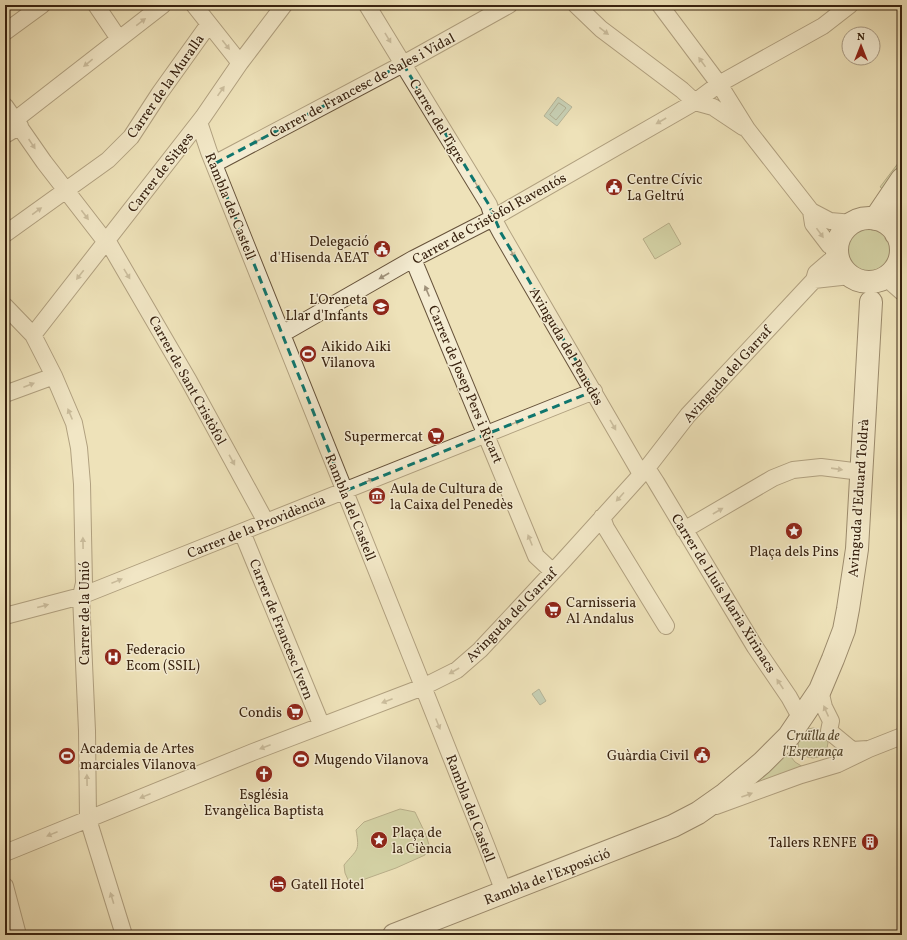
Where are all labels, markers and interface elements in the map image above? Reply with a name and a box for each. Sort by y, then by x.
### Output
one-way arrow [136,18,146,26]
north arrow [841,26,881,66]
one-way arrow [599,27,610,36]
street label: Carrer de Francesc de Sales i Vidal [267,29,459,143]
text: N [857,30,865,45]
street label: Carrer de la Muralla [123,31,209,143]
one-way arrow [384,32,391,44]
one-way arrow [222,40,230,51]
one-way arrow [698,56,706,67]
one-way arrow [83,59,94,67]
street label: Carrer del Tigre [404,76,470,168]
one-way arrow [217,85,225,96]
one-way arrow [655,118,667,125]
street label: Carrer de Sitges [124,129,199,217]
one-way arrow [28,138,36,149]
one-way arrow [252,138,263,144]
street label: Rambla del Castell [199,150,260,263]
street label: Carrer de Cristòfol Raventós [409,169,570,270]
place label: Centre Cívic La Geltrú [627,171,703,206]
public building icon: Centre Cívic La Geltrú [604,177,624,197]
one-way arrow [473,179,480,191]
one-way arrow [31,207,42,215]
one-way arrow [80,209,89,220]
one-way arrow [816,228,824,239]
place label: Delegació d'Hisenda AEAT [270,233,369,268]
public building icon: Delegació d'Hisenda AEAT [372,239,392,259]
one-way arrow [509,246,516,258]
one-way arrow [123,268,130,280]
one-way arrow [76,269,84,280]
one-way arrow [379,272,390,279]
one-way arrow [423,284,429,296]
street label: Avinguda del Penedès [524,284,607,409]
place label: L'Oreneta Llar d'Infants [285,291,368,326]
school or university icon: L'Oreneta Llar d'Infants [371,297,391,317]
street label: Carrer de Josep Pers i Ricart [423,303,507,467]
street label: Carrer de Sant Cristòfol [143,313,230,449]
street label: Avinguda del Garraf [680,322,777,427]
place label: Aikido Aiki Vilanova [321,338,391,373]
sports icon: Aikido Aiki Vilanova [298,344,318,364]
one-way arrow [24,382,36,388]
one-way arrow [67,409,73,420]
street label: Avinguda d'Eduard Toldrà [844,418,875,578]
one-way arrow [509,419,521,425]
one-way arrow [610,419,617,431]
supermarket icon: Supermercat [426,426,446,446]
place label: Supermercat [344,428,423,447]
street label: Rambla del Castell [319,451,380,564]
one-way arrow [229,454,235,466]
one-way arrow [831,466,843,472]
one-way arrow [362,478,374,484]
place label: Aula de Cultura de la Caixa del Penedès [390,480,513,515]
museum icon: Aula de Cultura de la Caixa del Penedès [367,486,387,506]
street label: Carrer de la Providència [185,491,329,564]
one-way arrow [616,491,625,502]
one-way arrow [712,507,724,514]
street label: Carrer de Lluís Maria Xirinacs [666,511,780,677]
place icon: Plaça dels Pins [784,521,804,541]
one-way arrow [527,534,533,546]
one-way arrow [80,536,86,549]
place label: Plaça dels Pins [749,543,839,562]
street label: Carrer de Francesc Ivern [244,556,318,703]
street label: Carrer de la Unió [76,561,95,665]
street label: Avinguda del Garraf [462,564,563,667]
one-way arrow [111,578,123,584]
place label: Carnisseria Al Andalus [566,594,636,629]
supermarket icon: Carnisseria Al Andalus [543,600,563,620]
one-way arrow [37,603,49,609]
place label: Federacio Ecom (SSIL) [126,641,200,676]
hospital icon: Federacio Ecom (SSIL) [103,647,123,667]
one-way arrow [448,668,460,675]
one-way arrow [776,679,784,689]
one-way arrow [380,698,392,704]
supermarket icon: Condis [285,702,305,722]
place label: Condis [239,704,282,723]
one-way arrow [823,705,829,716]
one-way arrow [435,718,441,729]
park label: Cruïlla de l'Esperança [783,727,844,762]
place label: Academia de Artes marciales Vilanova [80,740,196,775]
one-way arrow [259,745,271,751]
public building icon: Guàrdia Civil [692,745,712,765]
sports icon: Academia de Artes marciales Vilanova [57,746,77,766]
place label: Guàrdia Civil [607,747,689,766]
sports icon: Mugendo Vilanova [291,749,311,769]
place label: Mugendo Vilanova [314,751,429,770]
street label: Rambla del Castell [440,752,499,865]
church icon: Església Evangèlica Baptista [254,764,274,784]
one-way arrow [84,773,90,786]
place label: Església Evangèlica Baptista [204,786,324,821]
one-way arrow [742,791,754,797]
one-way arrow [138,793,150,799]
place label: Plaça de la Ciència [392,824,452,859]
place icon: Plaça de la Ciència [369,830,389,850]
one-way arrow [45,831,57,837]
building icon: Tallers RENFE [860,832,880,852]
place label: Tallers RENFE [768,834,857,853]
street label: Rambla de l'Exposició [482,845,613,910]
hotel icon: Gatell Hotel [268,874,288,894]
place label: Gatell Hotel [291,876,364,895]
one-way arrow [109,891,115,903]

